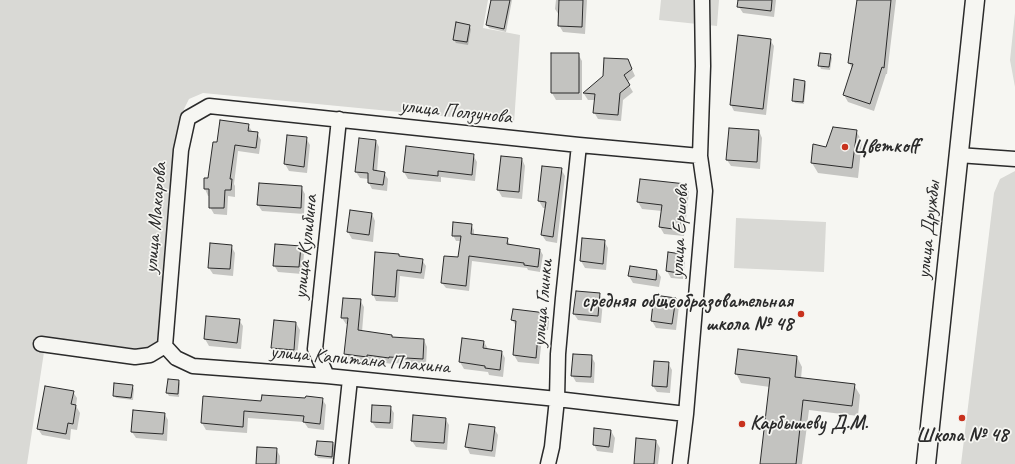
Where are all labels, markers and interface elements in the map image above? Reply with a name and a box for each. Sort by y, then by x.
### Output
street label: улица Ползунова [399,94,513,130]
place label: Цветкоff [853,135,919,159]
marker: Цветкоff [840,142,850,152]
street label: улица Макарова [139,162,173,274]
street label: улица Дружбы [912,180,946,280]
street label: улица Ершова [666,184,694,278]
street label: улица Кулибина [289,194,323,300]
street label: улица Глинки [527,258,559,348]
place label: средняя общеобразовательная школа № 48 [582,290,793,337]
marker: средняя общеобразовательная школа № 48 [796,309,806,319]
street label: улица Капитана Плахина [269,340,451,380]
place label: Карбышеву Д.М. [750,412,868,436]
marker: Школа № 48 [957,413,967,423]
marker: Карбышеву Д.М. [737,419,747,429]
place label: Школа № 48 [916,424,1008,448]

